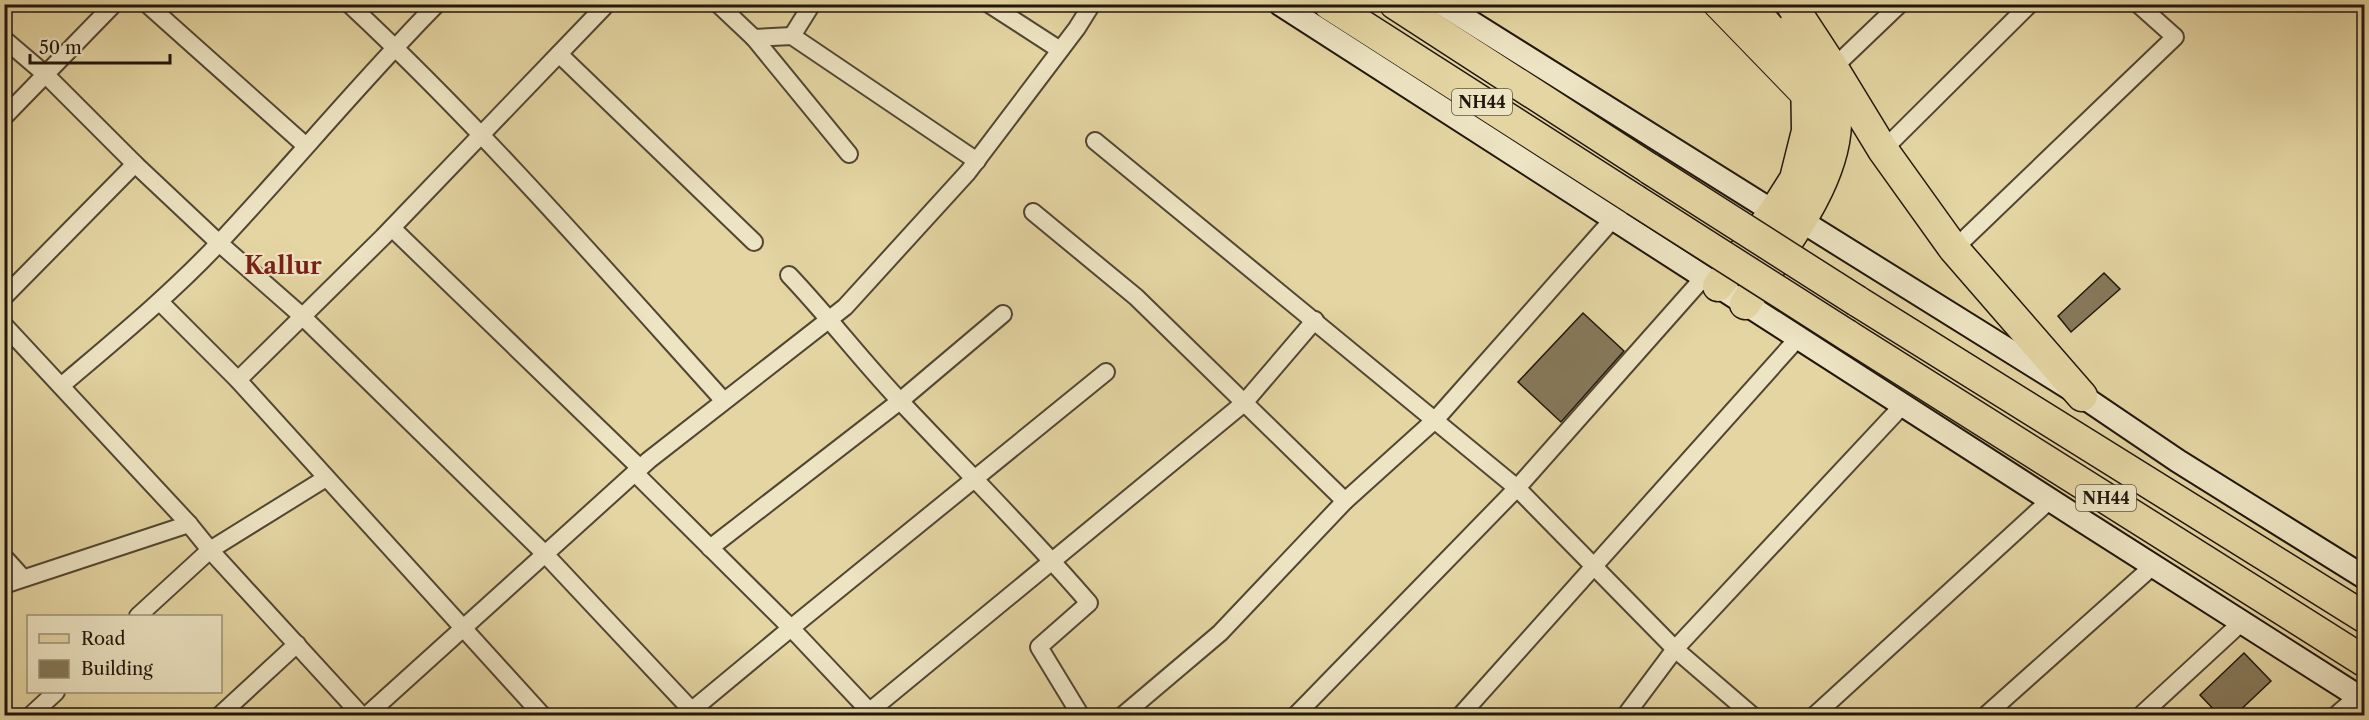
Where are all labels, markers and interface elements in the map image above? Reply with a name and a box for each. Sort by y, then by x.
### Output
scale bar [30,27,170,65]
text: 50 m [39,37,82,59]
road number: NH44 [1452,89,1512,115]
district label: Kallur [244,251,322,280]
road number: NH44 [2076,485,2136,511]
legend [27,615,222,693]
text: Road [81,628,126,650]
text: Building [81,658,153,680]

